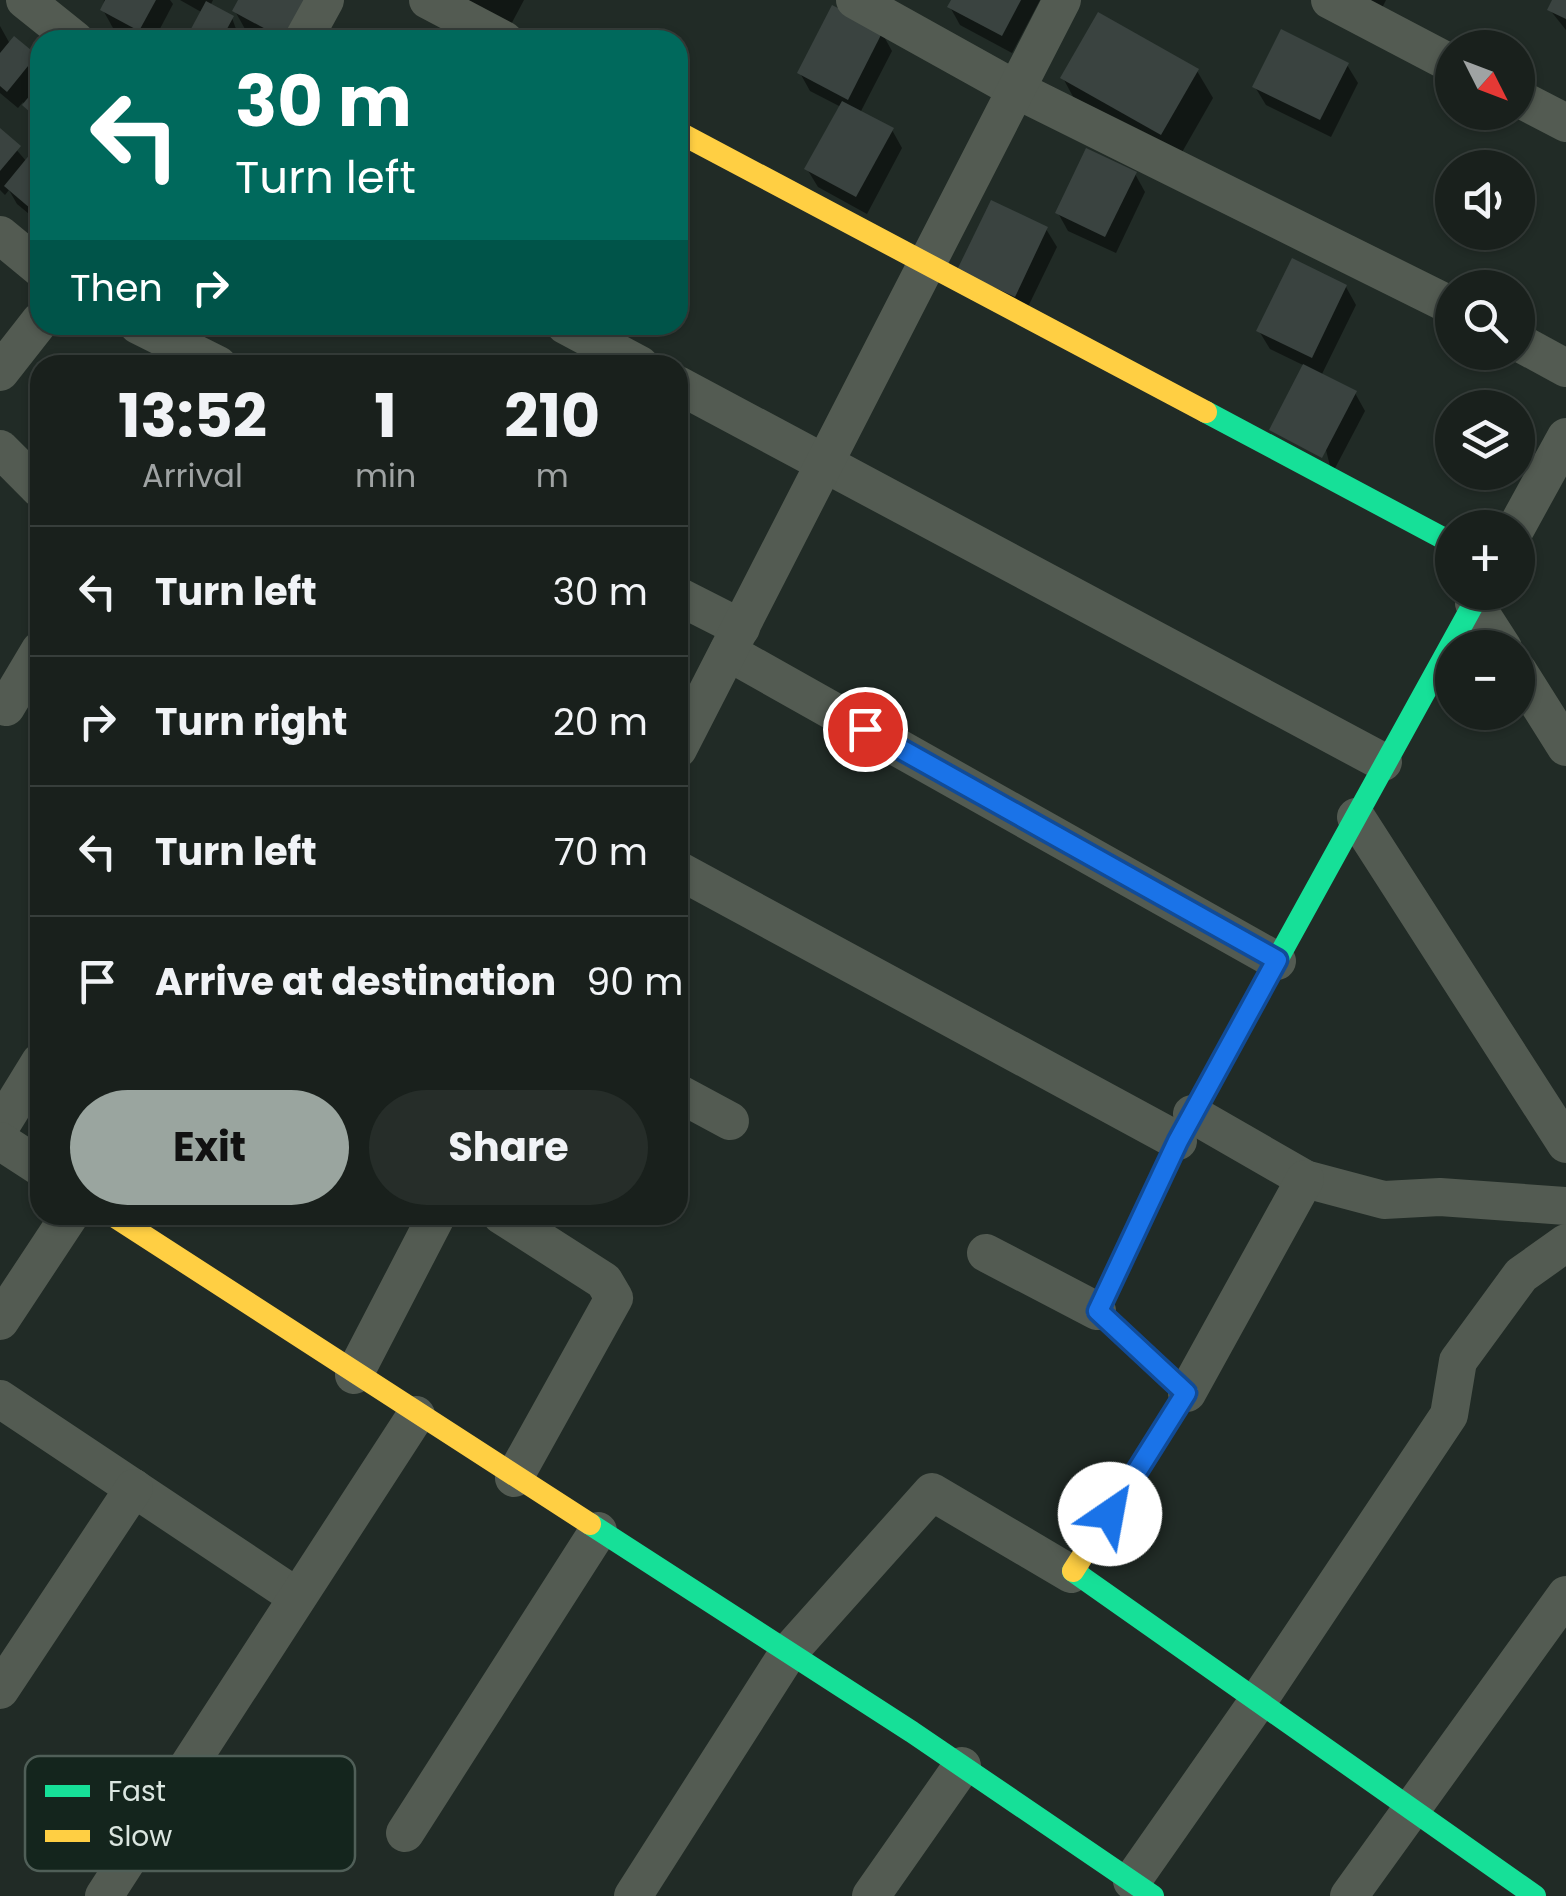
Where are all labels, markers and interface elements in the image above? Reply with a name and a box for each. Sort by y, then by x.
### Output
north arrow [1435,30,1535,130]
map controls [1435,30,1535,730]
text: 30 m [235,52,412,151]
icon: left [70,70,200,200]
text: Turn left [235,146,416,209]
button: sound [1435,150,1535,250]
icon: right [183,260,238,315]
text: Then [70,261,163,314]
button: search [1435,270,1535,370]
text: 13:52 [118,374,267,458]
text: 1 [374,374,397,458]
text: 210 [504,374,600,458]
button: layers [1435,390,1535,490]
text: Arrival [142,453,243,498]
text: min [355,453,416,498]
text: m [536,453,569,498]
button: + [1435,510,1535,610]
icon: left [70,564,125,619]
text: Turn left [155,565,317,618]
text: 30 m [552,565,648,618]
button: − [1435,630,1535,730]
pin [823,687,908,772]
icon: right [70,694,125,749]
text: Turn right [155,695,347,748]
text: 20 m [553,695,648,748]
icon: arrive [838,702,893,757]
icon: left [70,824,125,879]
text: Turn left [155,825,317,878]
text: 70 m [554,825,648,878]
icon: arrive [70,954,125,1009]
text: Arrive at destination [155,955,556,1008]
text: 90 m [586,955,683,1008]
button: Exit [70,1090,349,1205]
button: Share [369,1090,648,1205]
position arrow [1058,1462,1162,1566]
legend [25,1756,355,1871]
text: Fast [108,1772,166,1811]
text: Slow [108,1817,172,1856]

